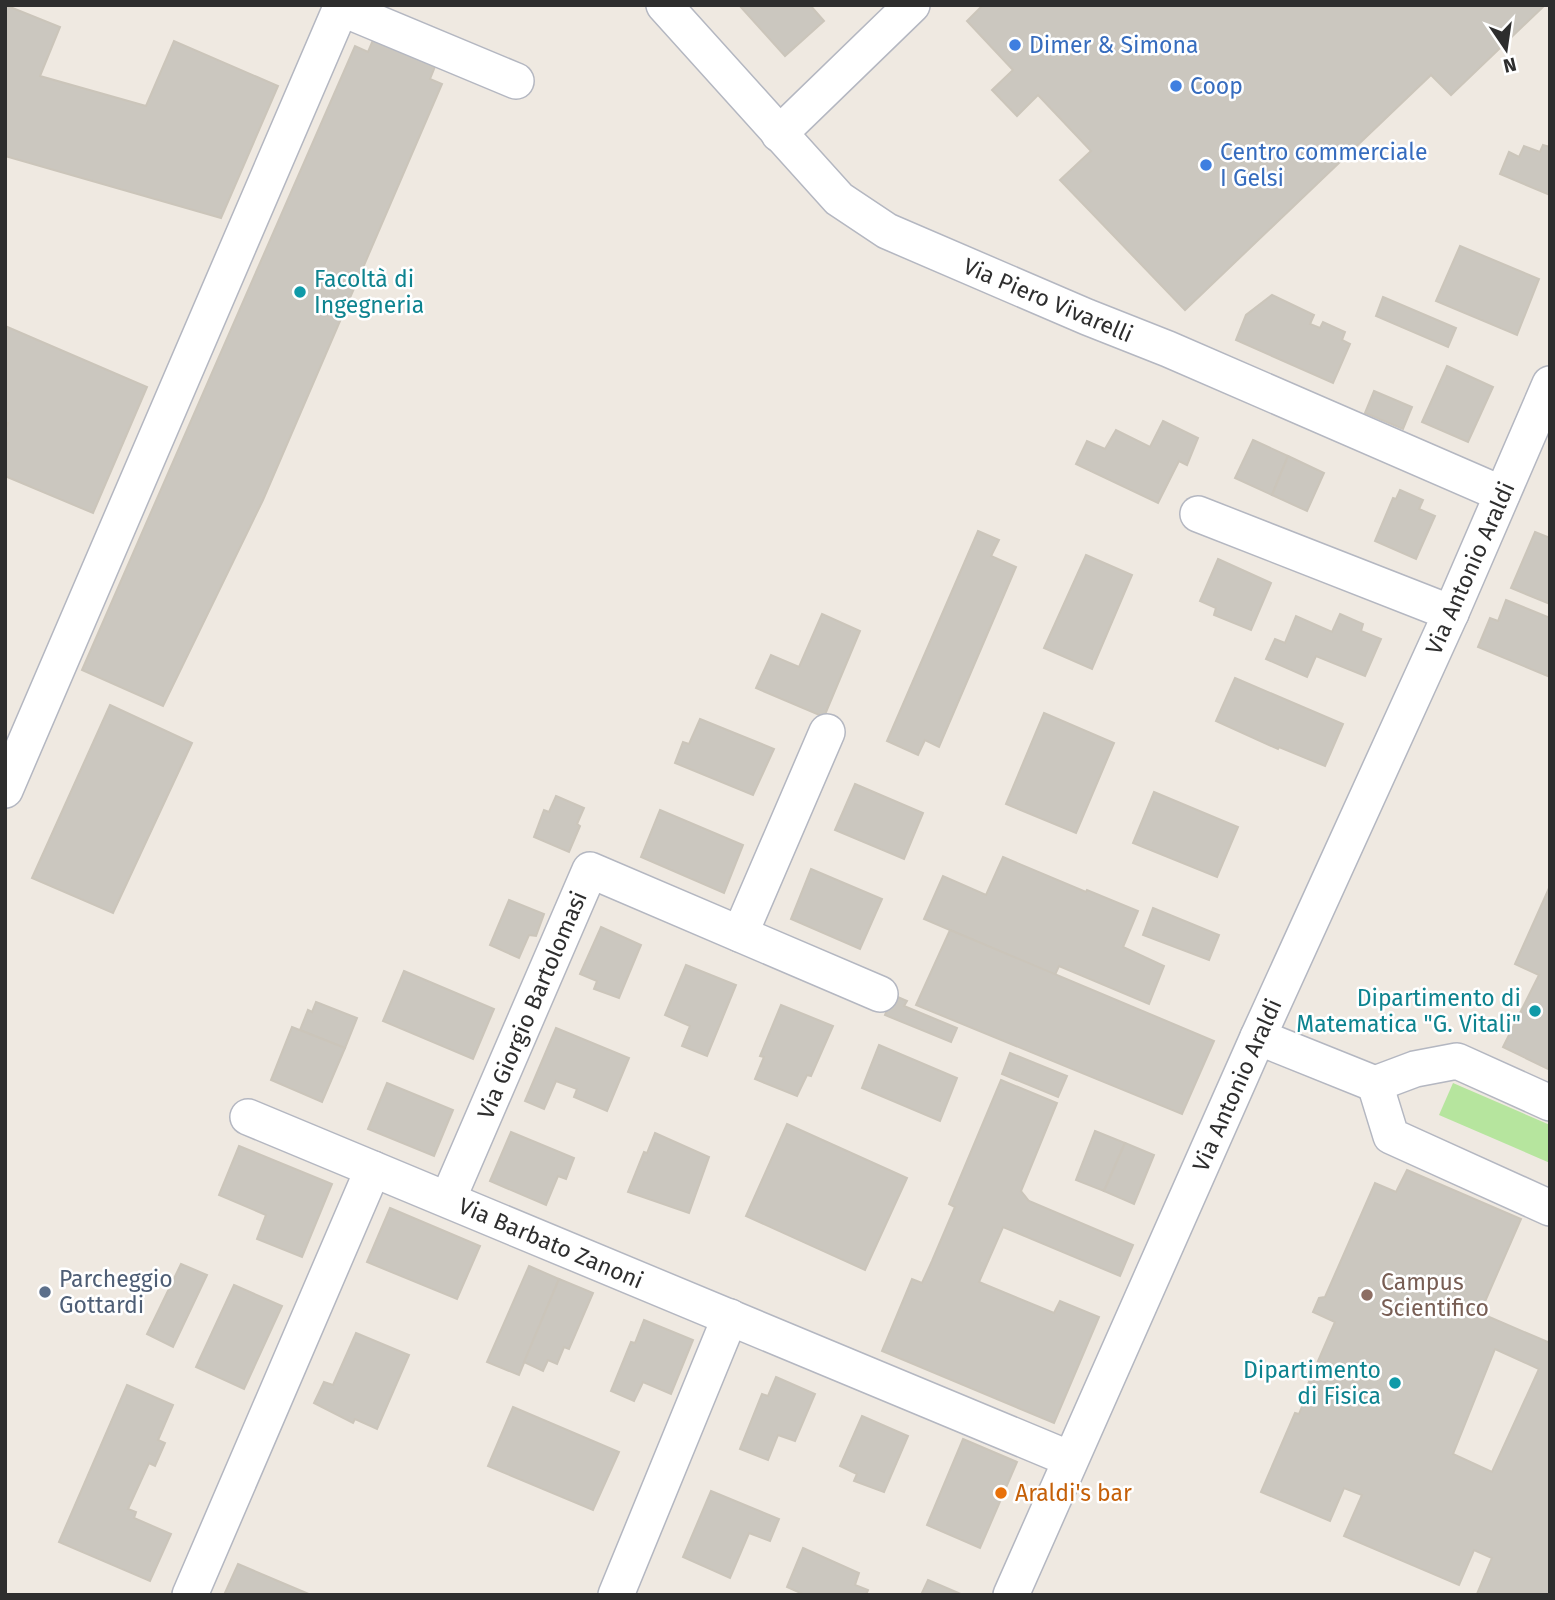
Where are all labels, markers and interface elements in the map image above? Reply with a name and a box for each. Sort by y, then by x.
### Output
north arrow [1471,14,1541,84]
place label: Dimer & Simona [1029,31,1199,59]
marker: Dimer & Simona [1007,37,1023,53]
text: N [1501,52,1518,78]
place label: Coop [1190,72,1243,100]
marker: Coop [1168,78,1184,94]
place label: Centro commerciale I Gelsi [1220,138,1427,192]
marker: Centro commerciale I Gelsi [1198,157,1214,173]
street label: Via Piero Vivarelli [959,252,1137,348]
place label: Facoltà di Ingegneria [314,265,424,319]
marker: Facoltà di Ingegneria [292,284,308,300]
street label: Via Antonio Araldi [1419,477,1521,659]
street label: Via Giorgio Bartolomasi [471,887,593,1123]
place label: Dipartimento di Matematica "G. Vitali" [1296,984,1521,1038]
street label: Via Antonio Araldi [1186,994,1288,1176]
marker: Dipartimento di Matematica "G. Vitali" [1527,1003,1543,1019]
street label: Via Barbato Zanoni [455,1191,647,1295]
place label: Parcheggio Gottardi [59,1265,173,1319]
place label: Campus Scientifico [1381,1268,1489,1322]
marker: Parcheggio Gottardi [37,1284,53,1300]
marker: Campus Scientifico [1359,1287,1375,1303]
place label: Dipartimento di Fisica [1243,1356,1381,1410]
marker: Dipartimento di Fisica [1387,1375,1403,1391]
place label: Araldi's bar [1015,1479,1132,1507]
marker: Araldi's bar [993,1485,1009,1501]

